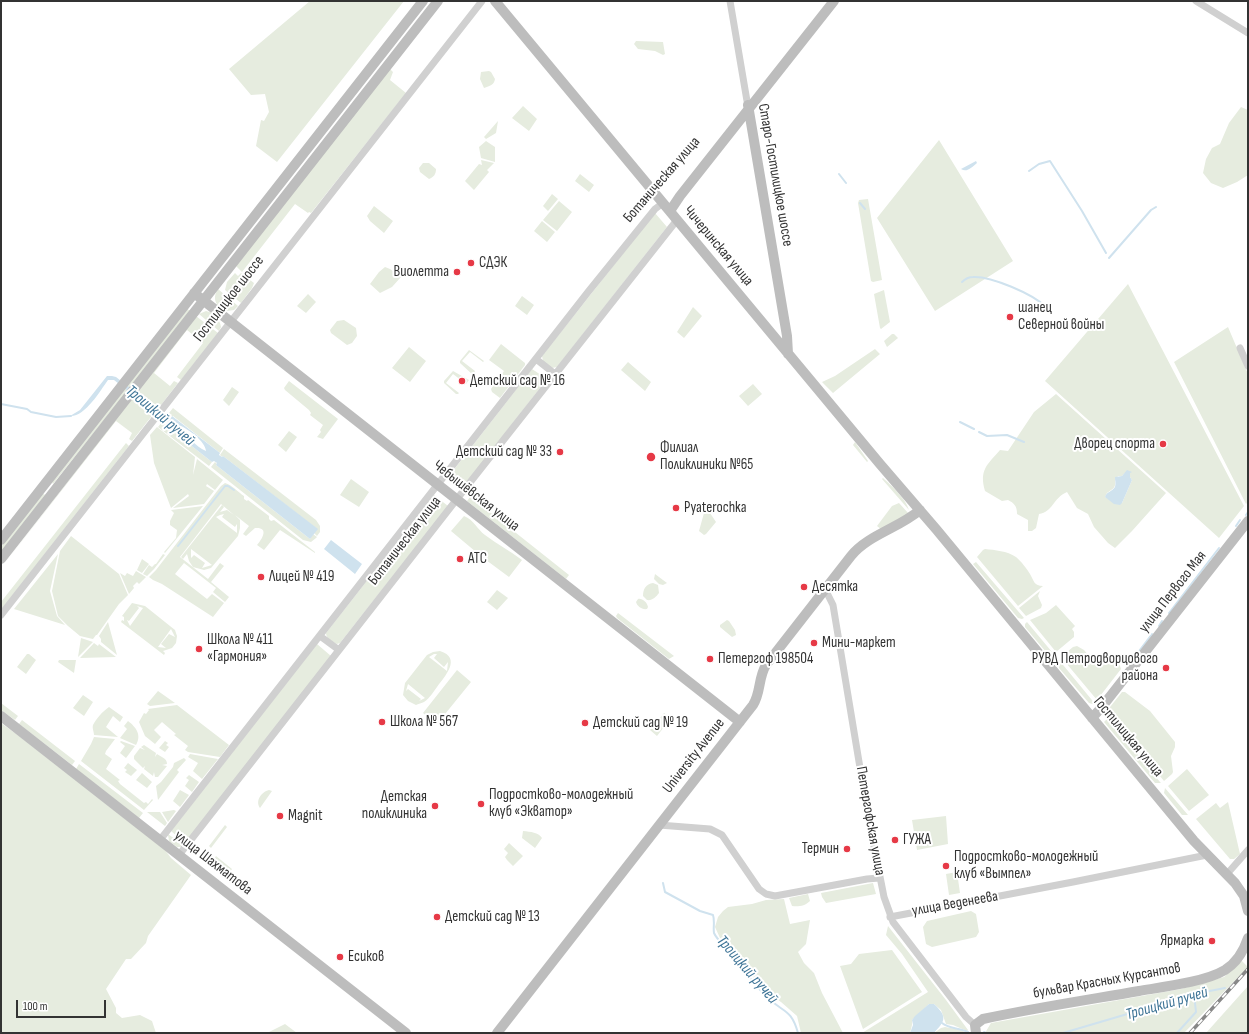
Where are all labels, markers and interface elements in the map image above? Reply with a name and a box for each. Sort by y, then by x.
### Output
street label: Старо-Гостилицкое шоссе [754,102,796,248]
street label: Ботаническая улица [620,133,704,227]
street label: Чичеринская улица [679,202,757,290]
street label: Гостилицкое шоссе [190,252,268,346]
place label: СДЭК [479,254,507,272]
marker: СДЭК [466,258,476,268]
place label: Виолетта [393,263,449,281]
marker: Виолетта [452,267,462,277]
place label: шанец Северной войны [1018,299,1104,334]
marker: шанец Северной войны [1005,312,1015,322]
place label: Детский сад № 16 [470,372,565,390]
marker: Детский сад № 16 [457,376,467,386]
water label: Троицкий ручей [122,382,198,450]
place label: Дворец спорта [1074,435,1155,453]
place label: Филиал Поликлиники №65 [660,439,753,474]
marker: Дворец спорта [1158,439,1168,449]
place label: Детский сад № 33 [456,443,552,461]
marker: Детский сад № 33 [555,447,565,457]
marker: Филиал Поликлиники №65 [645,451,657,463]
street label: Чебышёвская улица [429,457,523,535]
street label: Ботаническая улица [365,493,445,589]
place label: Pyaterochka [684,499,747,517]
marker: Pyaterochka [671,503,681,513]
street label: улица Первого Мая [1136,548,1210,636]
place label: АТС [468,550,487,568]
marker: АТС [455,554,465,564]
place label: Лицей № 419 [269,568,334,586]
marker: Лицей № 419 [256,572,266,582]
place label: Десятка [812,578,858,596]
marker: Десятка [799,582,809,592]
place label: Школа № 411 «Гармония» [207,631,273,666]
place label: Мини-маркет [822,634,896,652]
marker: Мини-маркет [809,638,819,648]
marker: Школа № 411 «Гармония» [194,644,204,654]
place label: Петергоф 198504 [718,650,813,668]
place label: РУВД Петродворцового района [1032,650,1158,685]
marker: Петергоф 198504 [705,654,715,664]
marker: РУВД Петродворцового района [1161,663,1171,673]
street label: Гостилицкая улица [1089,693,1167,781]
place label: Школа № 567 [390,713,458,731]
place label: Детский сад № 19 [593,714,688,732]
street label: University Avenue [659,715,729,797]
marker: Школа № 567 [377,717,387,727]
marker: Детский сад № 19 [580,718,590,728]
street label: Петергофская улица [852,765,888,877]
place label: Подростково-молодежный клуб «Экватор» [489,786,633,821]
place label: Детская поликлиника [362,788,427,823]
marker: Подростково-молодежный клуб «Экватор» [476,799,486,809]
marker: Детская поликлиника [430,801,440,811]
place label: Magnit [288,807,322,825]
marker: Magnit [275,811,285,821]
street label: улица Шахматова [170,827,256,899]
place label: ГУЖА [903,831,931,849]
marker: ГУЖА [890,835,900,845]
place label: Термин [802,840,839,858]
marker: Термин [842,844,852,854]
place label: Подростково-молодежный клуб «Вымпел» [954,848,1098,883]
marker: Подростково-молодежный клуб «Вымпел» [941,861,951,871]
street label: улица Веденеева [911,888,999,920]
place label: Детский сад № 13 [445,908,540,926]
marker: Детский сад № 13 [432,912,442,922]
water label: Троицкий ручей [712,932,782,1008]
place label: Ярмарка [1160,932,1204,950]
marker: Ярмарка [1207,936,1217,946]
place label: Есиков [348,948,384,966]
marker: Есиков [335,952,345,962]
street label: бульвар Красных Курсантов [1032,959,1182,1003]
water label: Троицкий ручей [1124,983,1210,1025]
scale bar [18,992,108,1018]
text: 100 m [23,999,48,1014]

